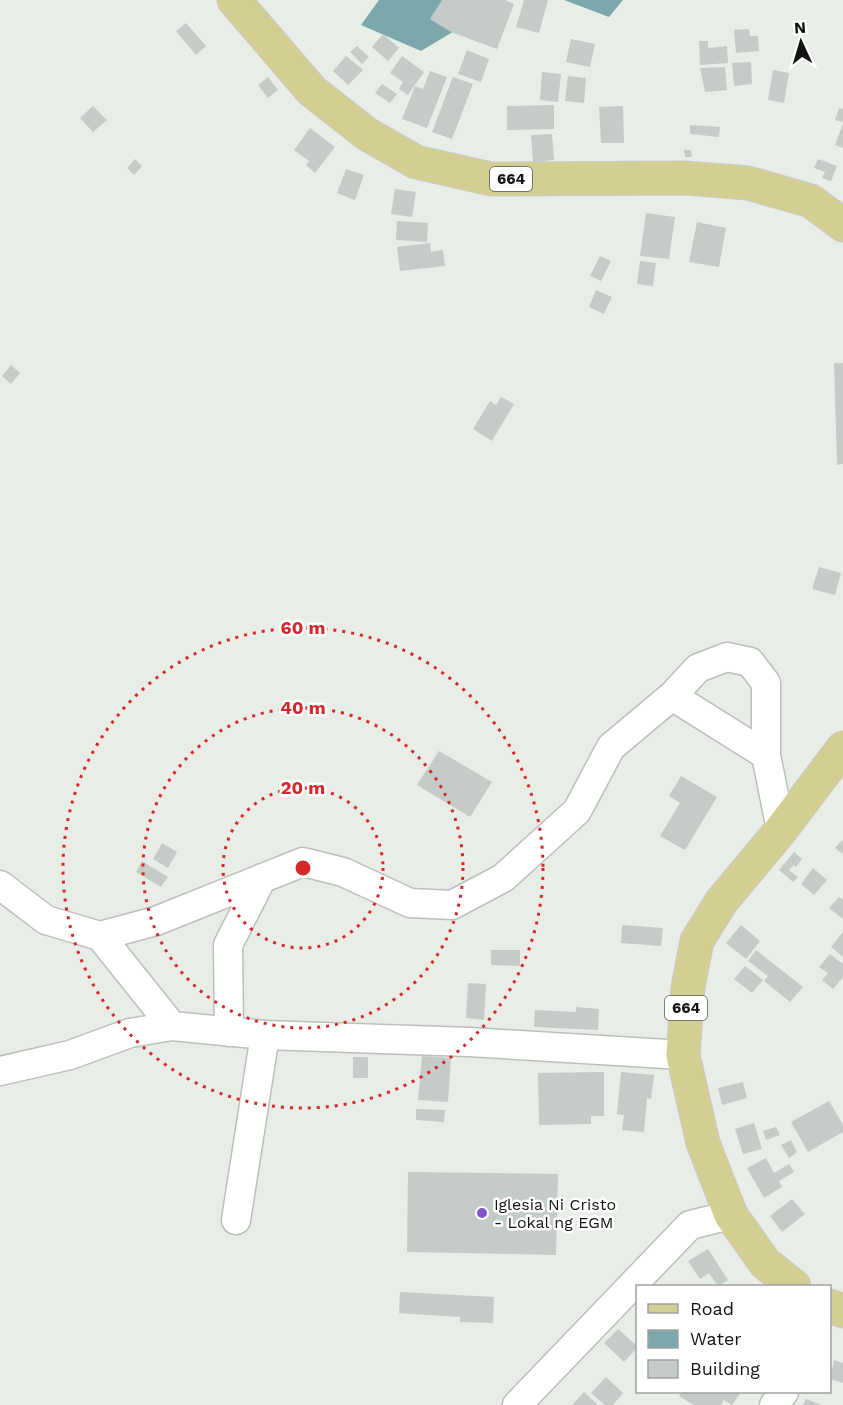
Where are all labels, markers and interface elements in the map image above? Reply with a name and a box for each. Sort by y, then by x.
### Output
north arrow [771,12,831,72]
text: N [793,18,807,37]
road number: 664 [490,167,532,191]
text: 60 m [281,617,325,638]
text: 40 m [280,697,326,718]
text: 20 m [281,777,325,798]
centre of rings [293,858,313,878]
road number: 664 [665,996,707,1020]
place label: Iglesia Ni Cristo - Lokal ng EGM [494,1195,616,1232]
marker: Iglesia Ni Cristo - Lokal ng EGM [475,1206,489,1220]
legend [636,1285,831,1393]
text: Road [690,1298,734,1319]
text: Water [690,1328,742,1349]
text: Building [690,1358,760,1379]

